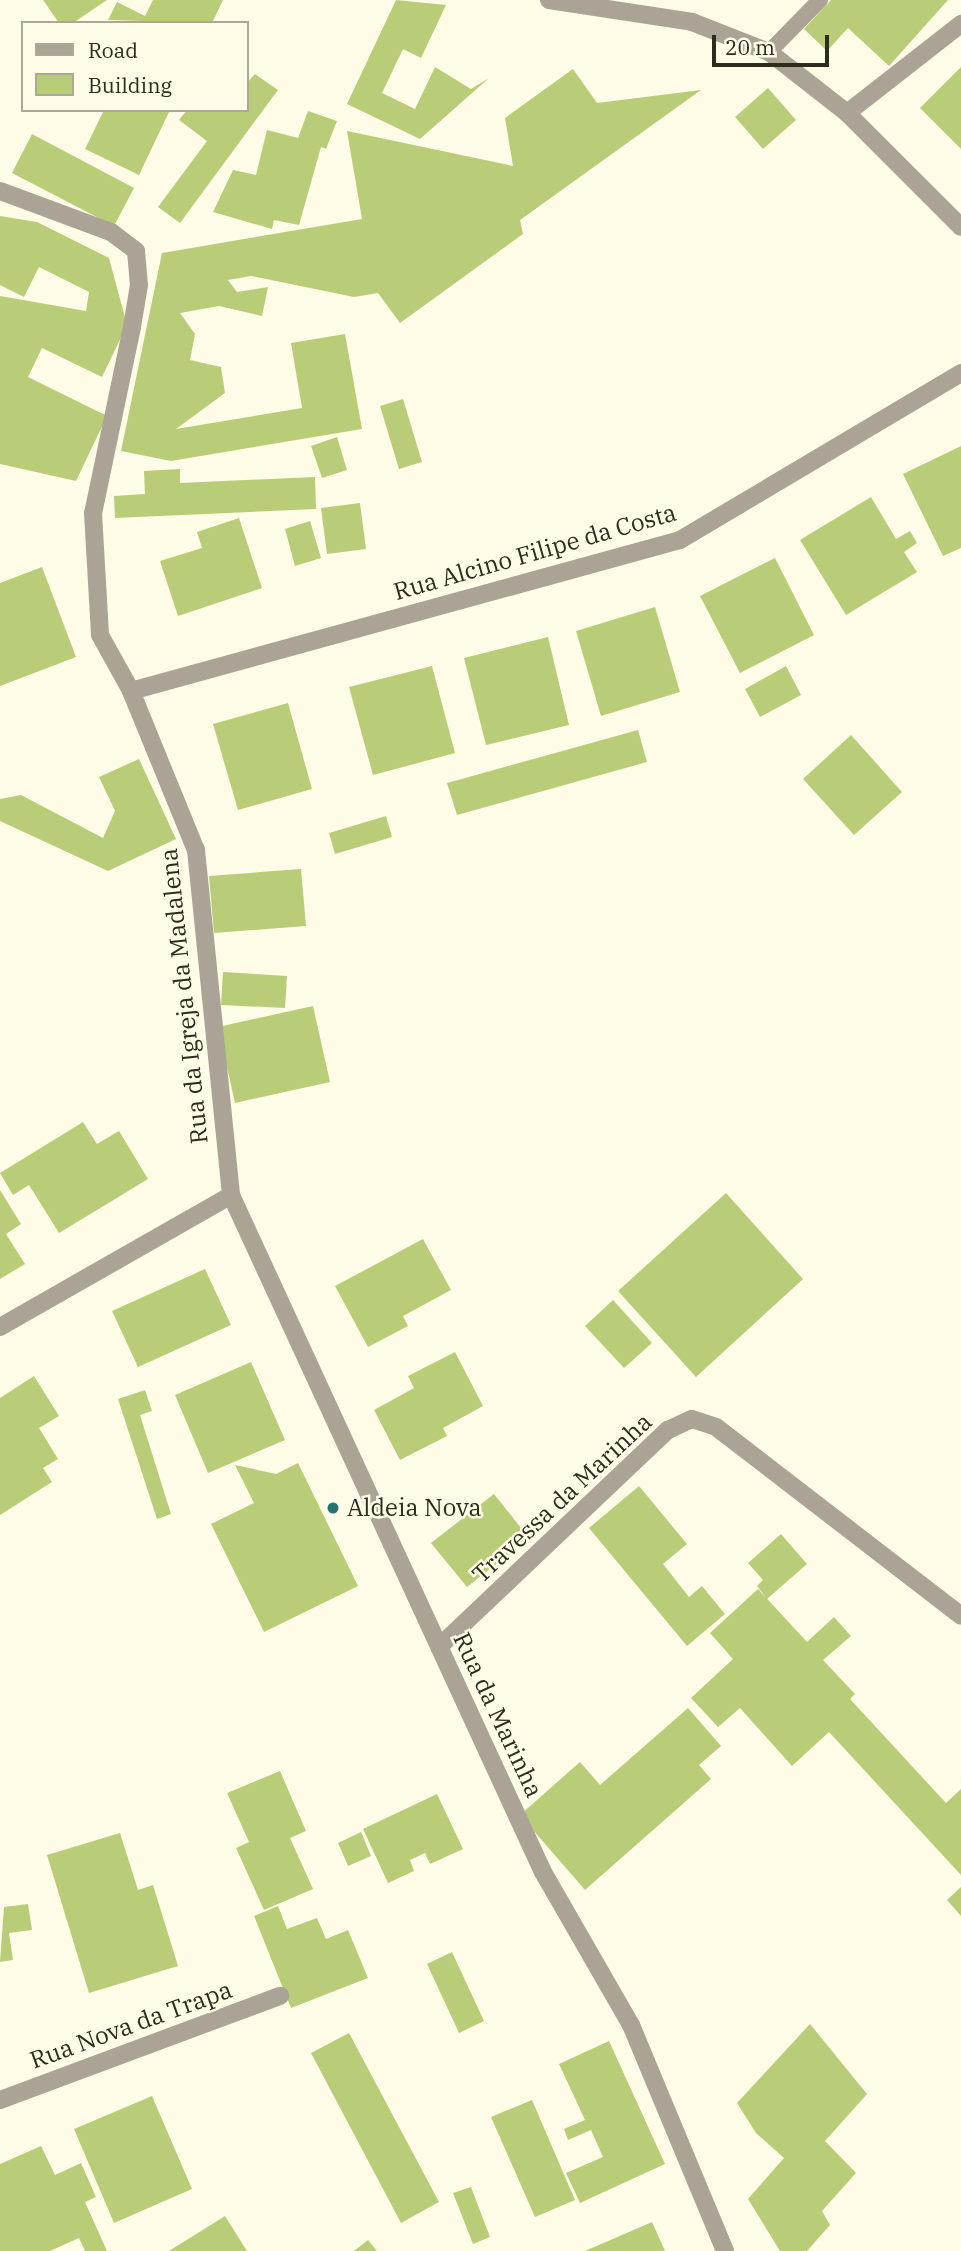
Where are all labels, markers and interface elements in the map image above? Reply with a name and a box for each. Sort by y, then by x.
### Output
legend [21,21,248,112]
scale bar [716,21,833,65]
text: 20 m [725,33,775,61]
text: Road [88,36,138,64]
text: Building [88,71,172,99]
street label: Rua Alcino Filipe da Costa [390,498,680,606]
street label: Rua da Igreja da Madalena [154,847,214,1145]
street label: Travessa da Marinha [466,1407,658,1589]
place label: Aldeia Nova [347,1494,482,1522]
marker: Aldeia Nova [325,1500,341,1516]
street label: Rua da Marinha [447,1628,549,1802]
street label: Rua Nova da Trapa [26,1975,236,2075]

